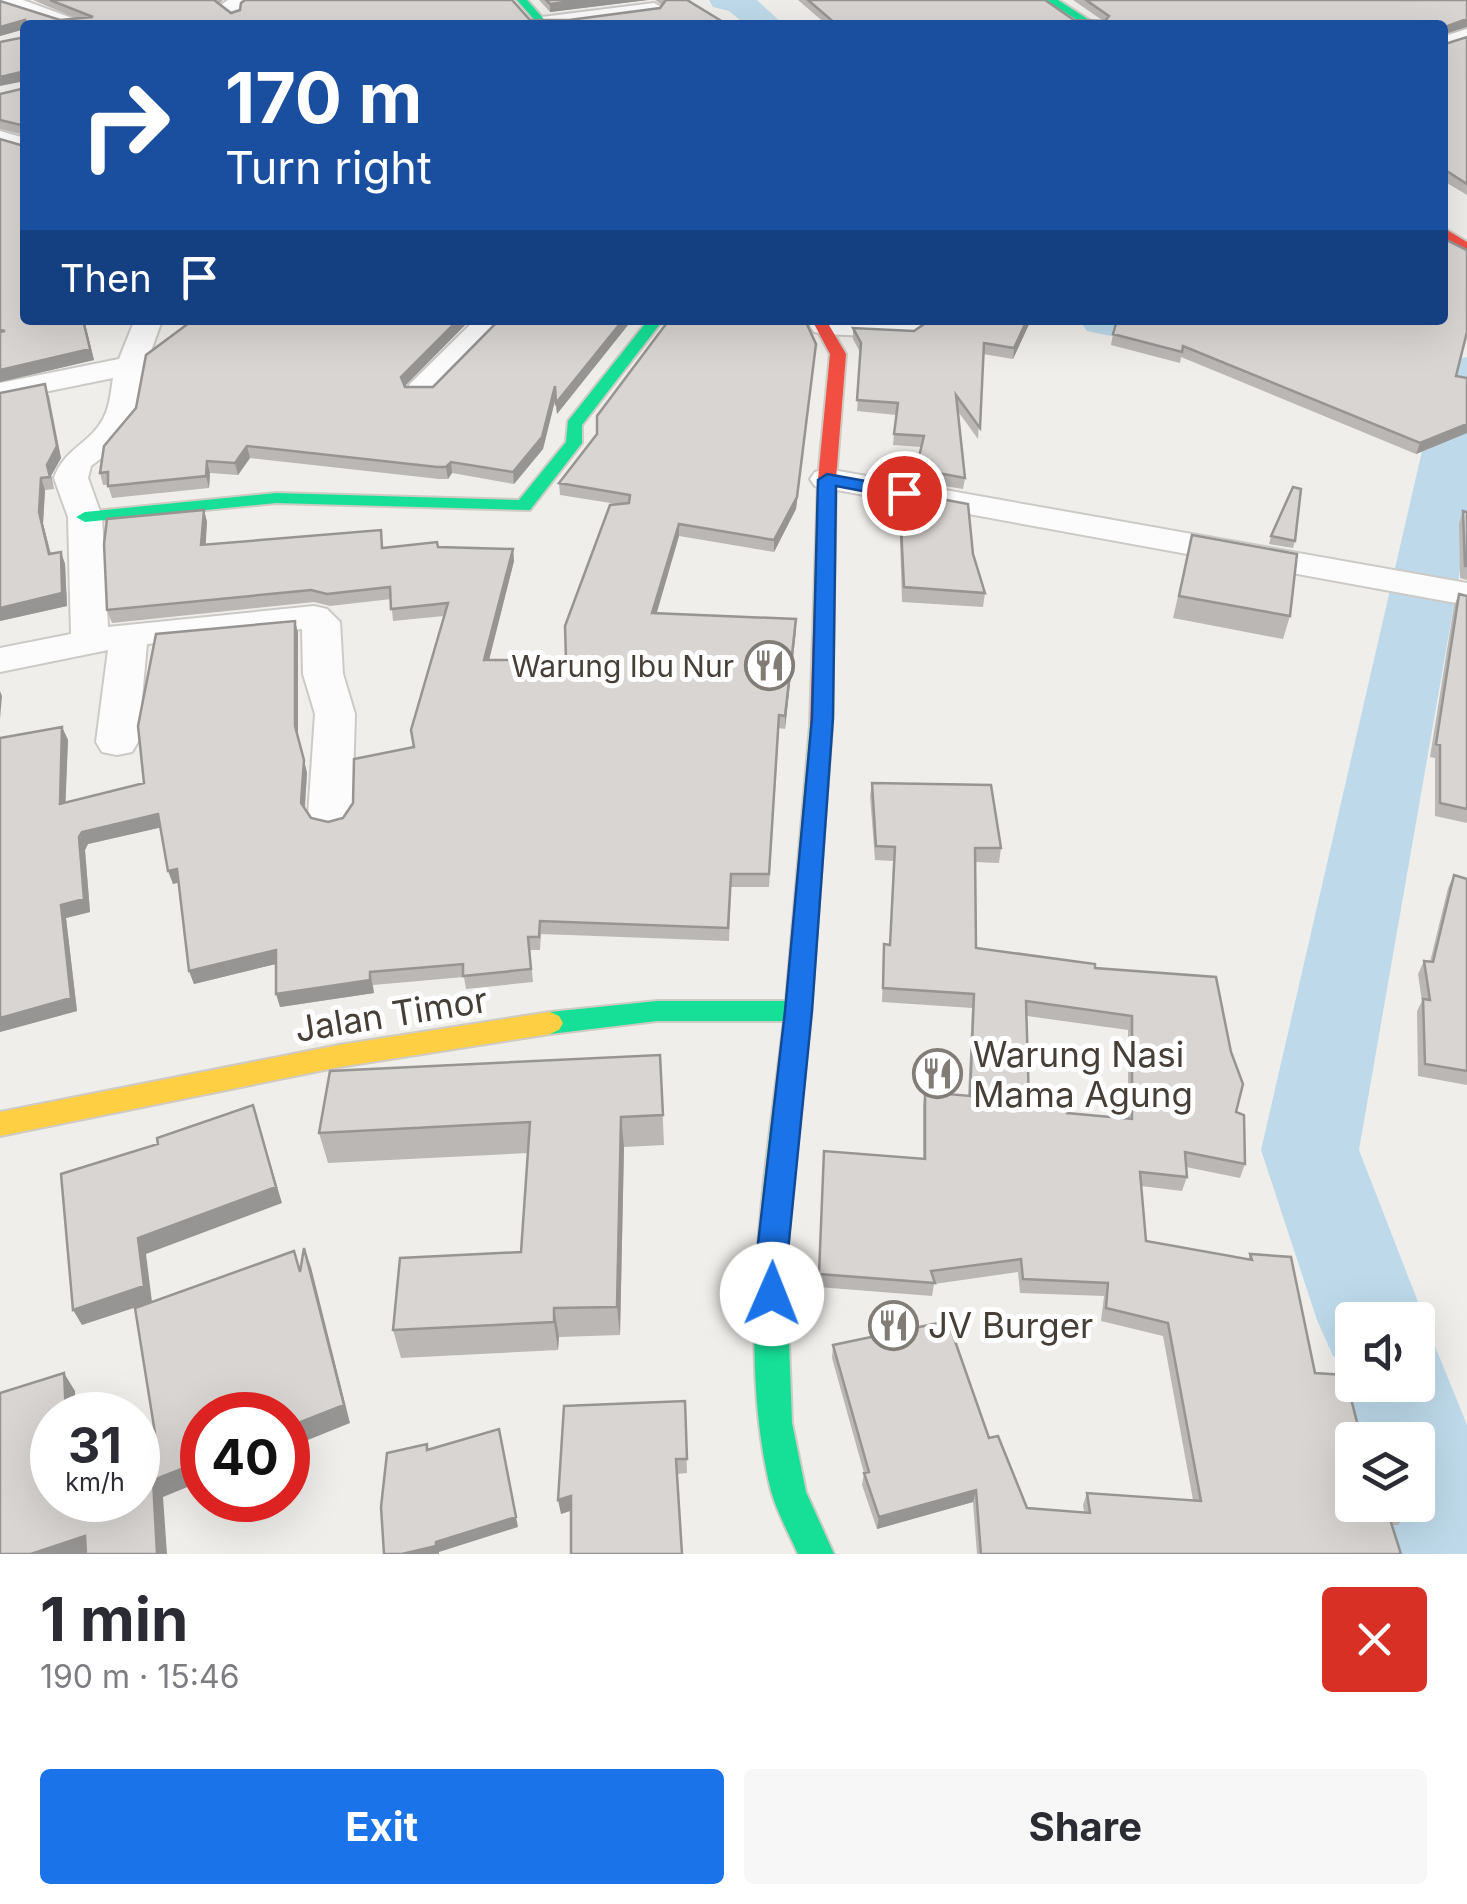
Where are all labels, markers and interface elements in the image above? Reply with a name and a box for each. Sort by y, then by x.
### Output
text: 170 m [225,55,422,140]
icon: right [60,60,190,190]
text: Turn right [225,140,432,195]
icon: arrive [172,250,227,305]
text: Then [60,255,152,301]
pin [862,451,947,536]
icon: arrive [877,466,932,521]
restaurant icon: Warung Ibu Nur [743,640,795,692]
place label: Warung Ibu Nur [511,648,734,684]
street label: Jalan Timor [292,978,490,1050]
place label: Warung Nasi Mama Agung [973,1033,1193,1115]
restaurant icon: Warung Nasi Mama Agung [912,1048,964,1100]
position arrow [720,1242,824,1346]
restaurant icon: JV Burger [867,1299,919,1351]
map controls [1335,1302,1435,1522]
button: sound [1335,1302,1435,1402]
place label: JV Burger [928,1304,1093,1346]
speed limit sign: 40 [180,1392,310,1522]
text: 31 [68,1415,122,1475]
button: layers [1335,1422,1435,1522]
text: km/h [65,1467,125,1497]
text: 1 min [40,1583,188,1655]
button: close [1322,1587,1427,1692]
text: 190 m · 15:46 [40,1657,240,1696]
button: Exit [40,1769,724,1884]
button: Share [744,1769,1427,1884]

